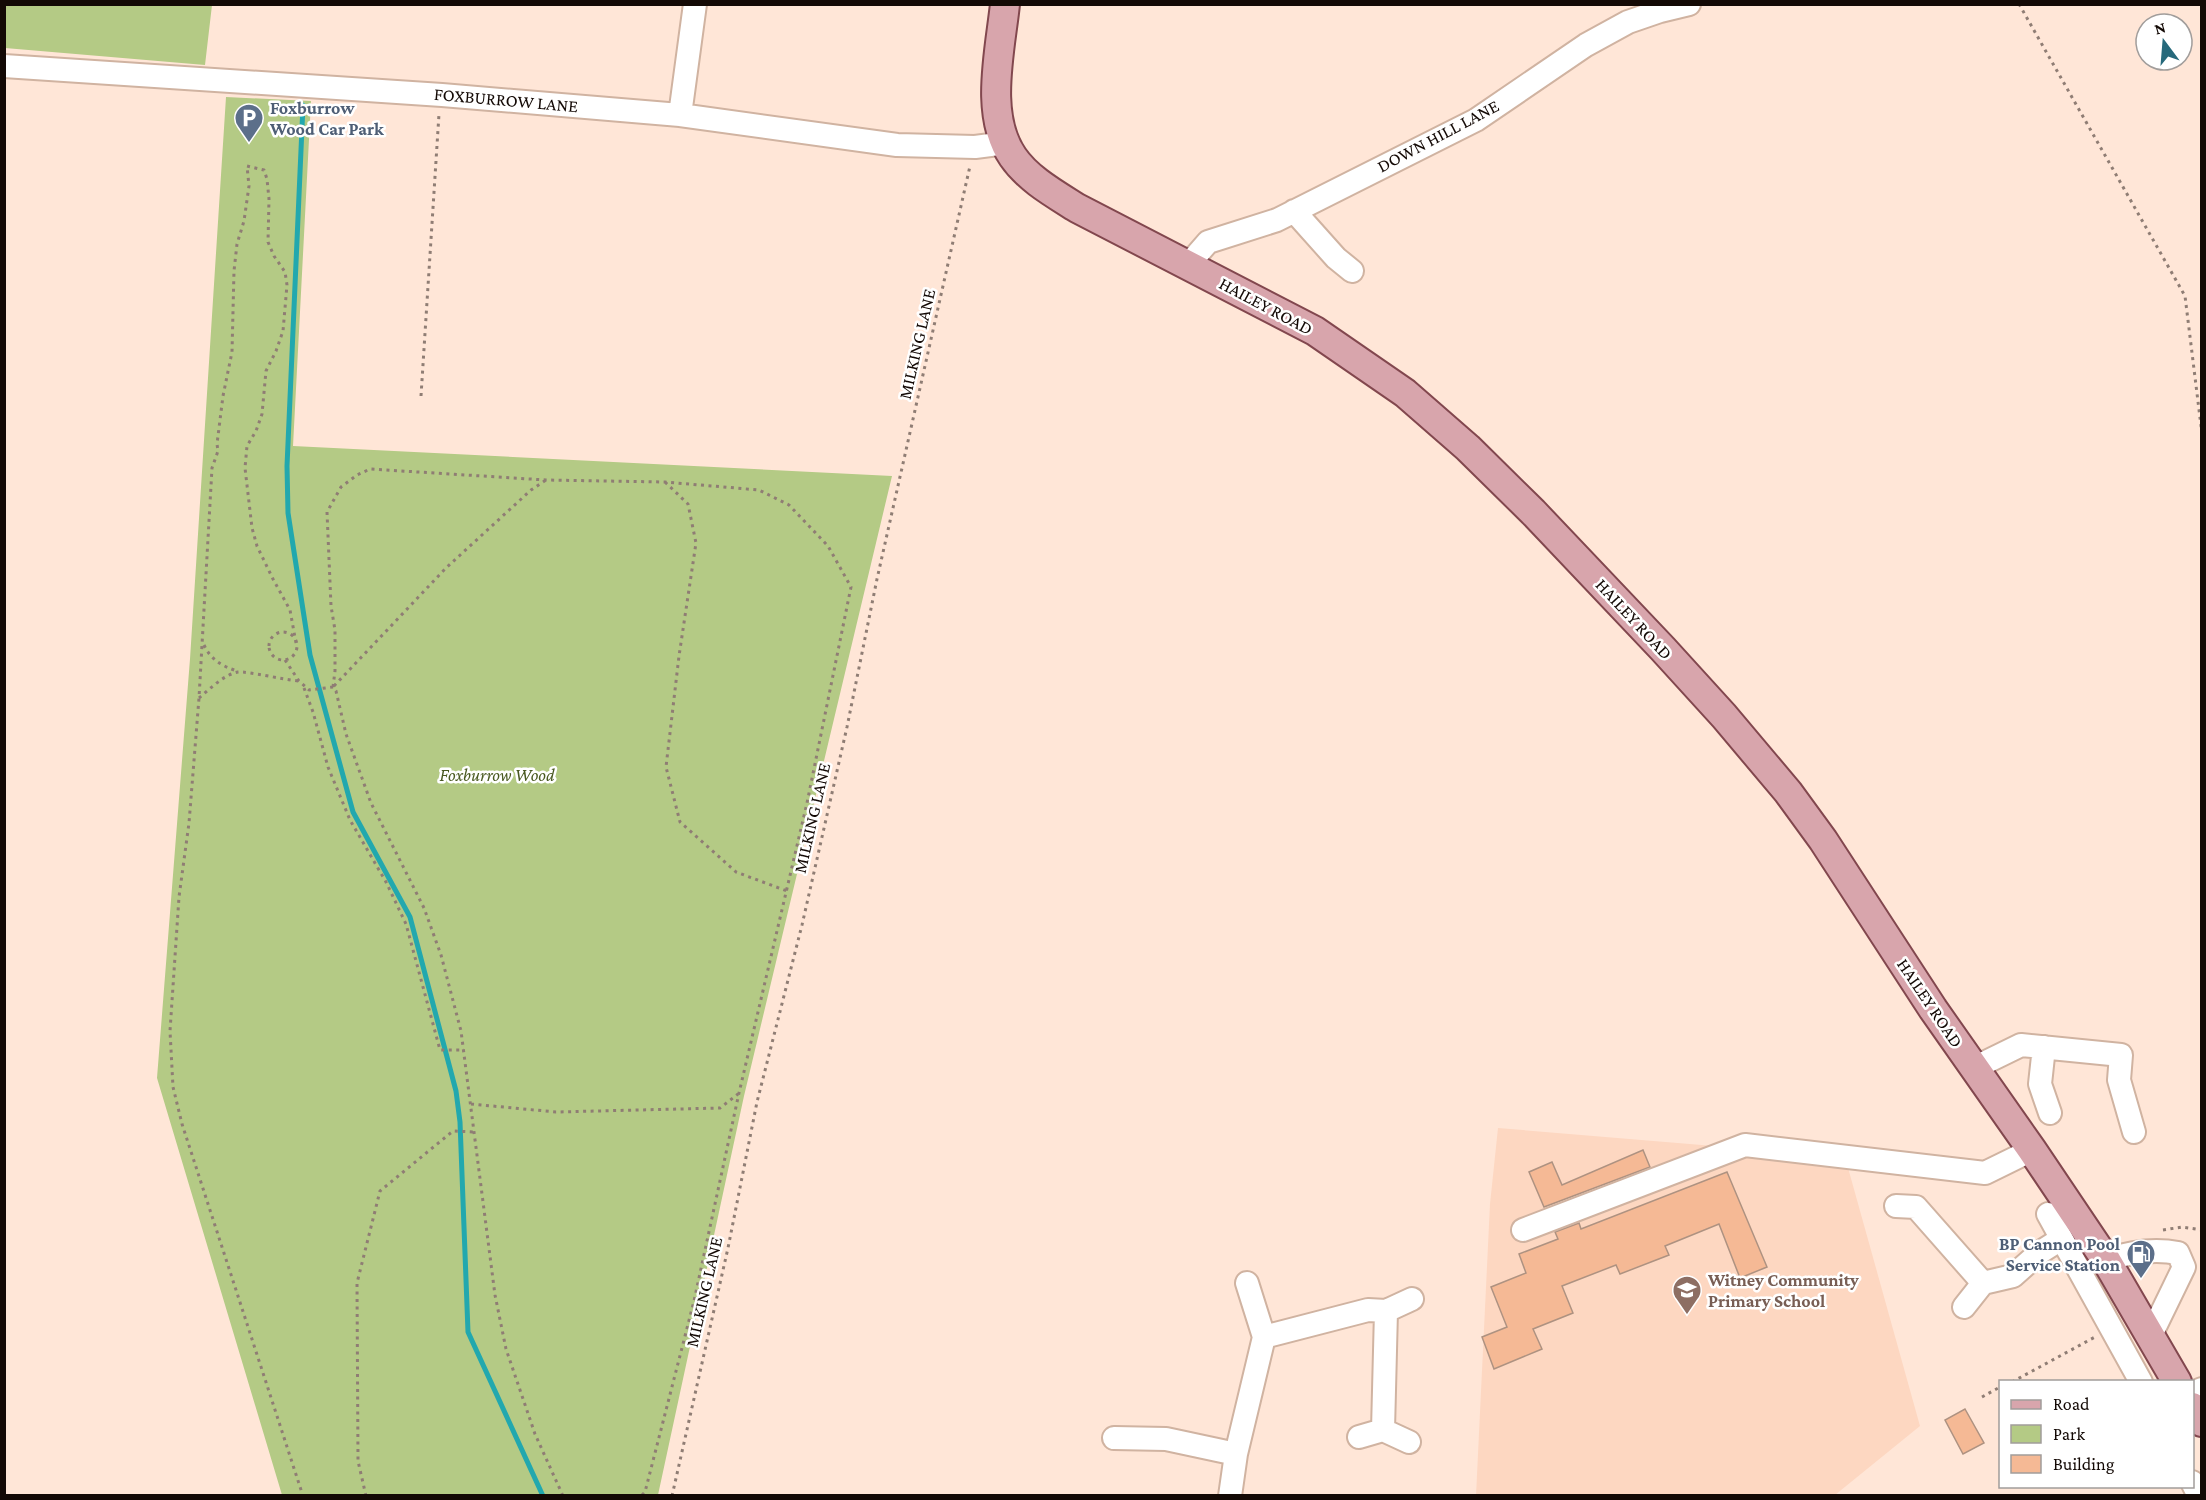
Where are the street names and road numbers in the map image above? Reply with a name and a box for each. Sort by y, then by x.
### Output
street label: FOXBURROW LANE [433,84,579,116]
street label: DOWN HILL LANE [1374,95,1502,177]
street label: HAILEY ROAD [1216,273,1316,339]
street label: MILKING LANE [895,287,939,401]
street label: HAILEY ROAD [1592,575,1676,663]
street label: MILKING LANE [790,761,834,875]
street label: HAILEY ROAD [1893,955,1967,1051]
street label: MILKING LANE [682,1235,726,1349]

